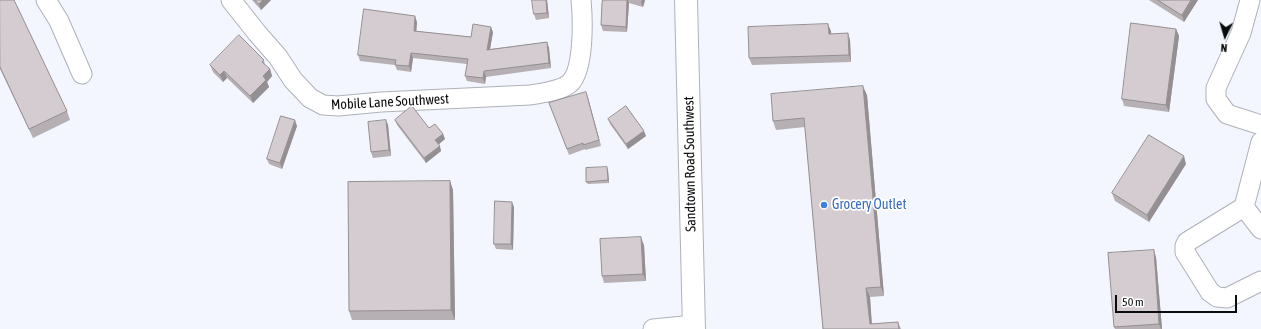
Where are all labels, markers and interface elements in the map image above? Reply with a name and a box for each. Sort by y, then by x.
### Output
north arrow [1205,16,1245,56]
text: N [1220,42,1228,54]
street label: Mobile Lane Southwest [331,91,449,113]
street label: Sandtown Road Southwest [680,96,700,232]
place label: Grocery Outlet [832,197,906,213]
marker: Grocery Outlet [819,200,829,210]
scale bar [1117,287,1239,313]
text: 50 m [1122,295,1144,309]

